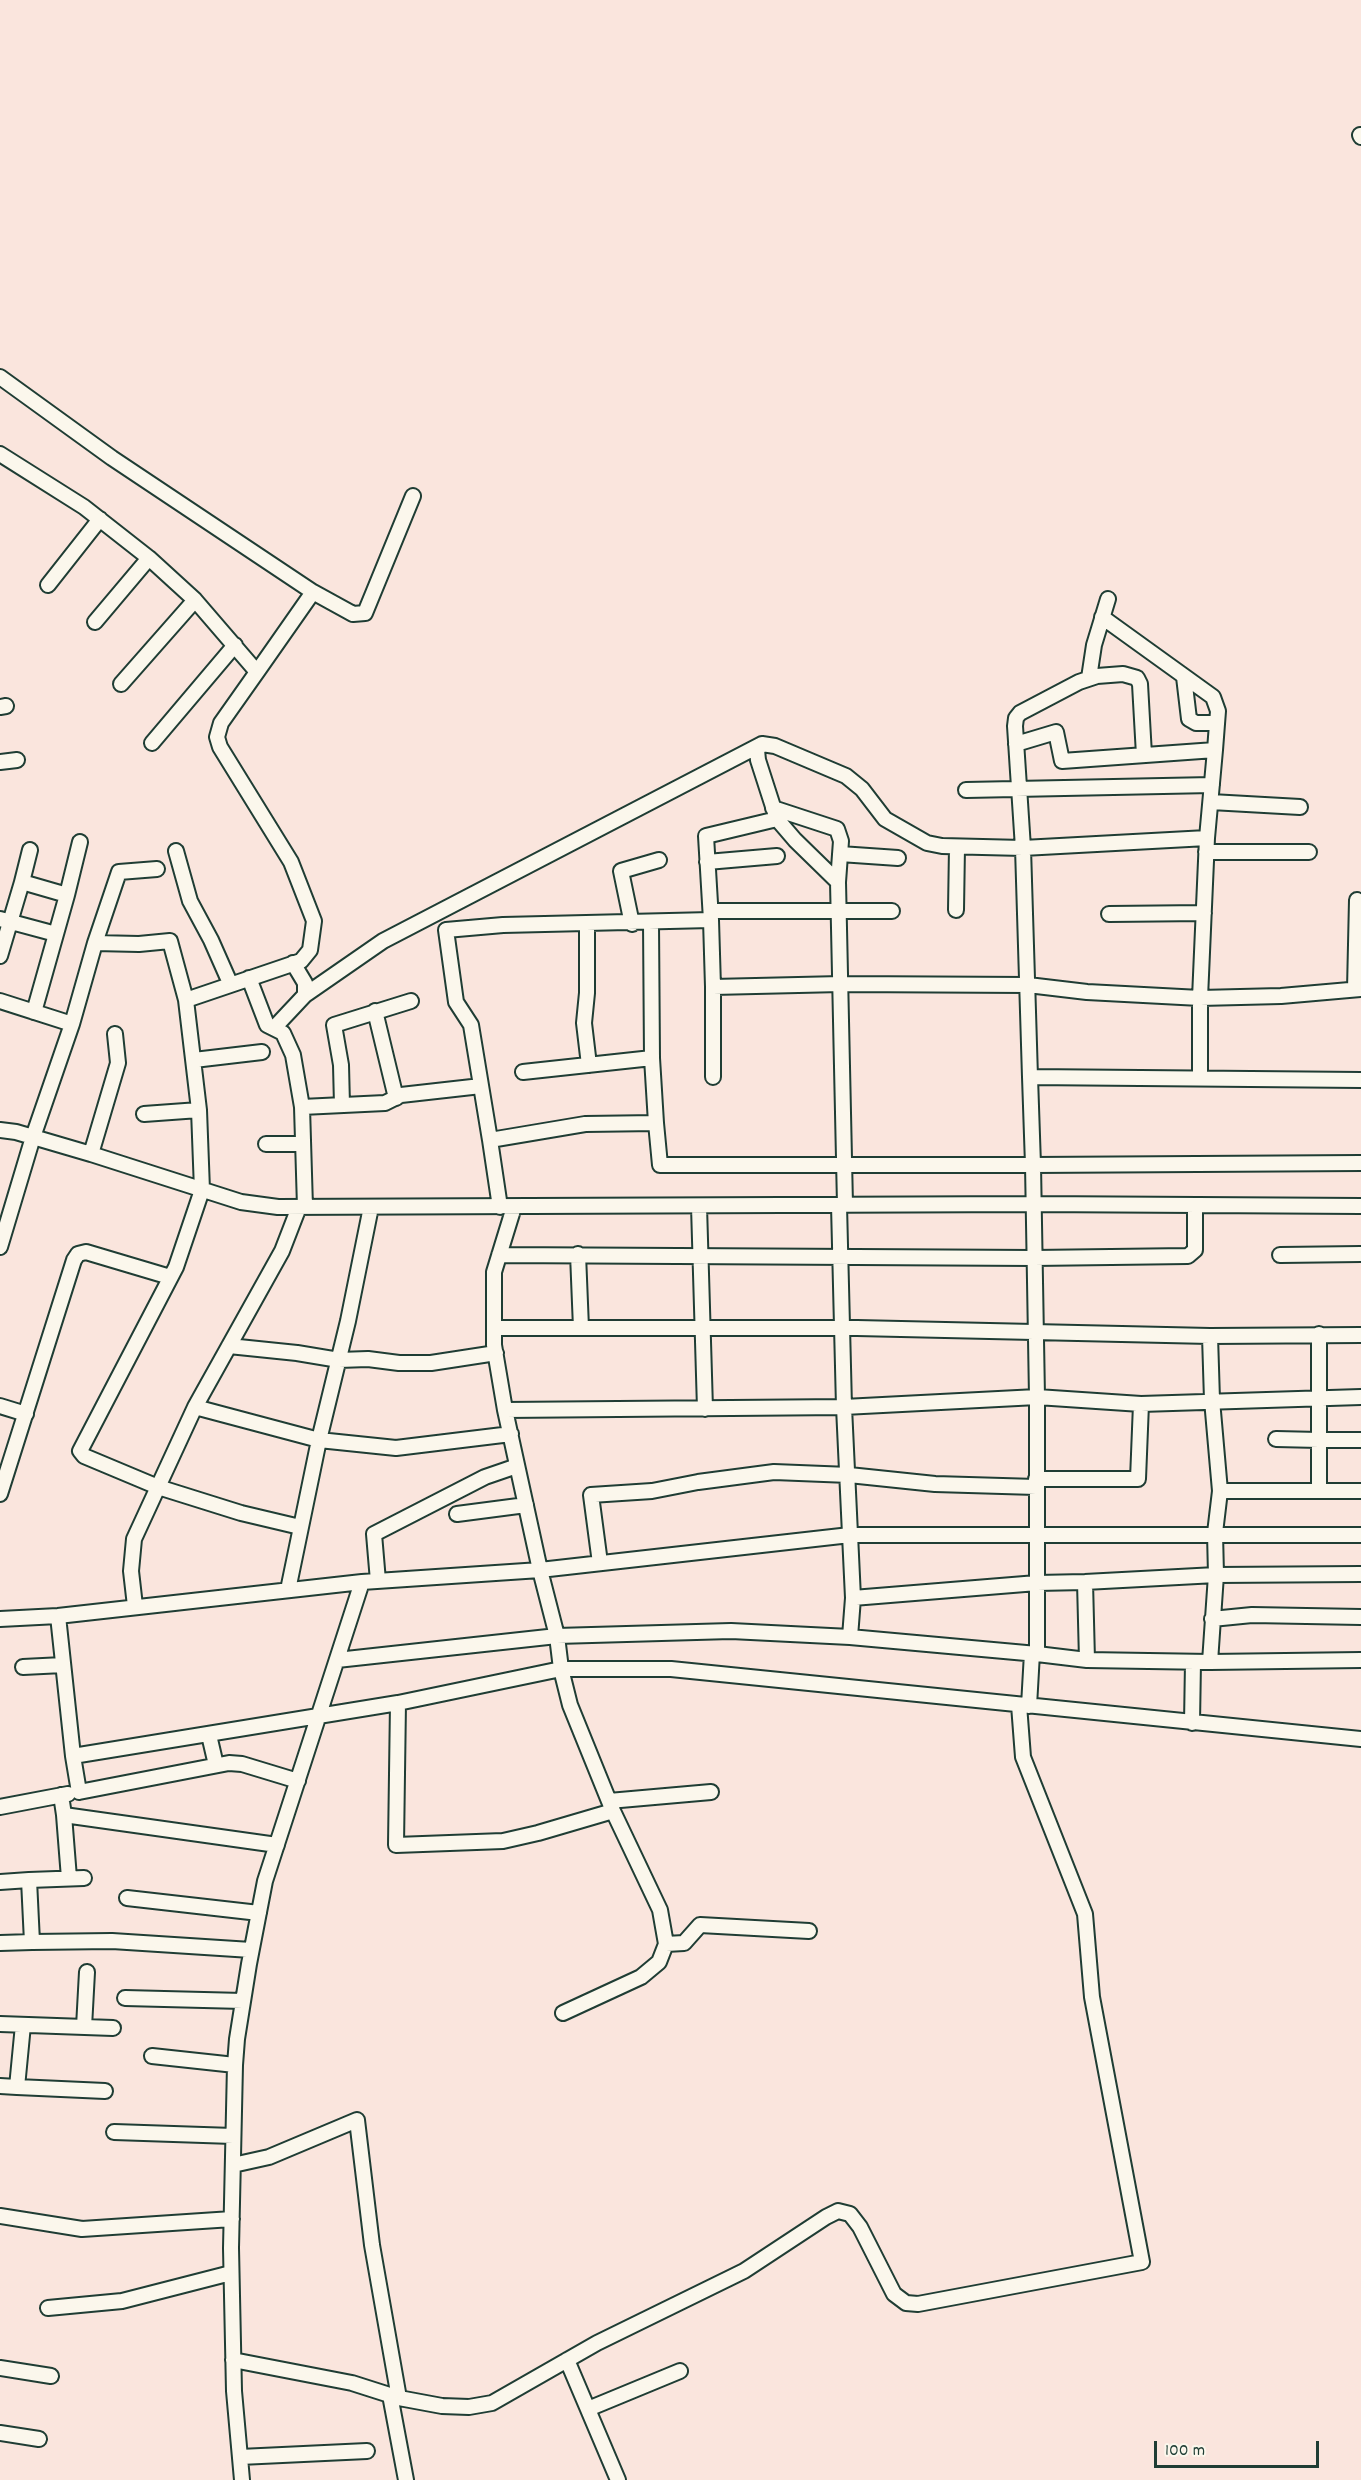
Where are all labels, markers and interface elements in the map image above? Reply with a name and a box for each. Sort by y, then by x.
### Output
scale bar [1157,2429,1322,2467]
text: 100 m [1165,2439,1205,2464]

